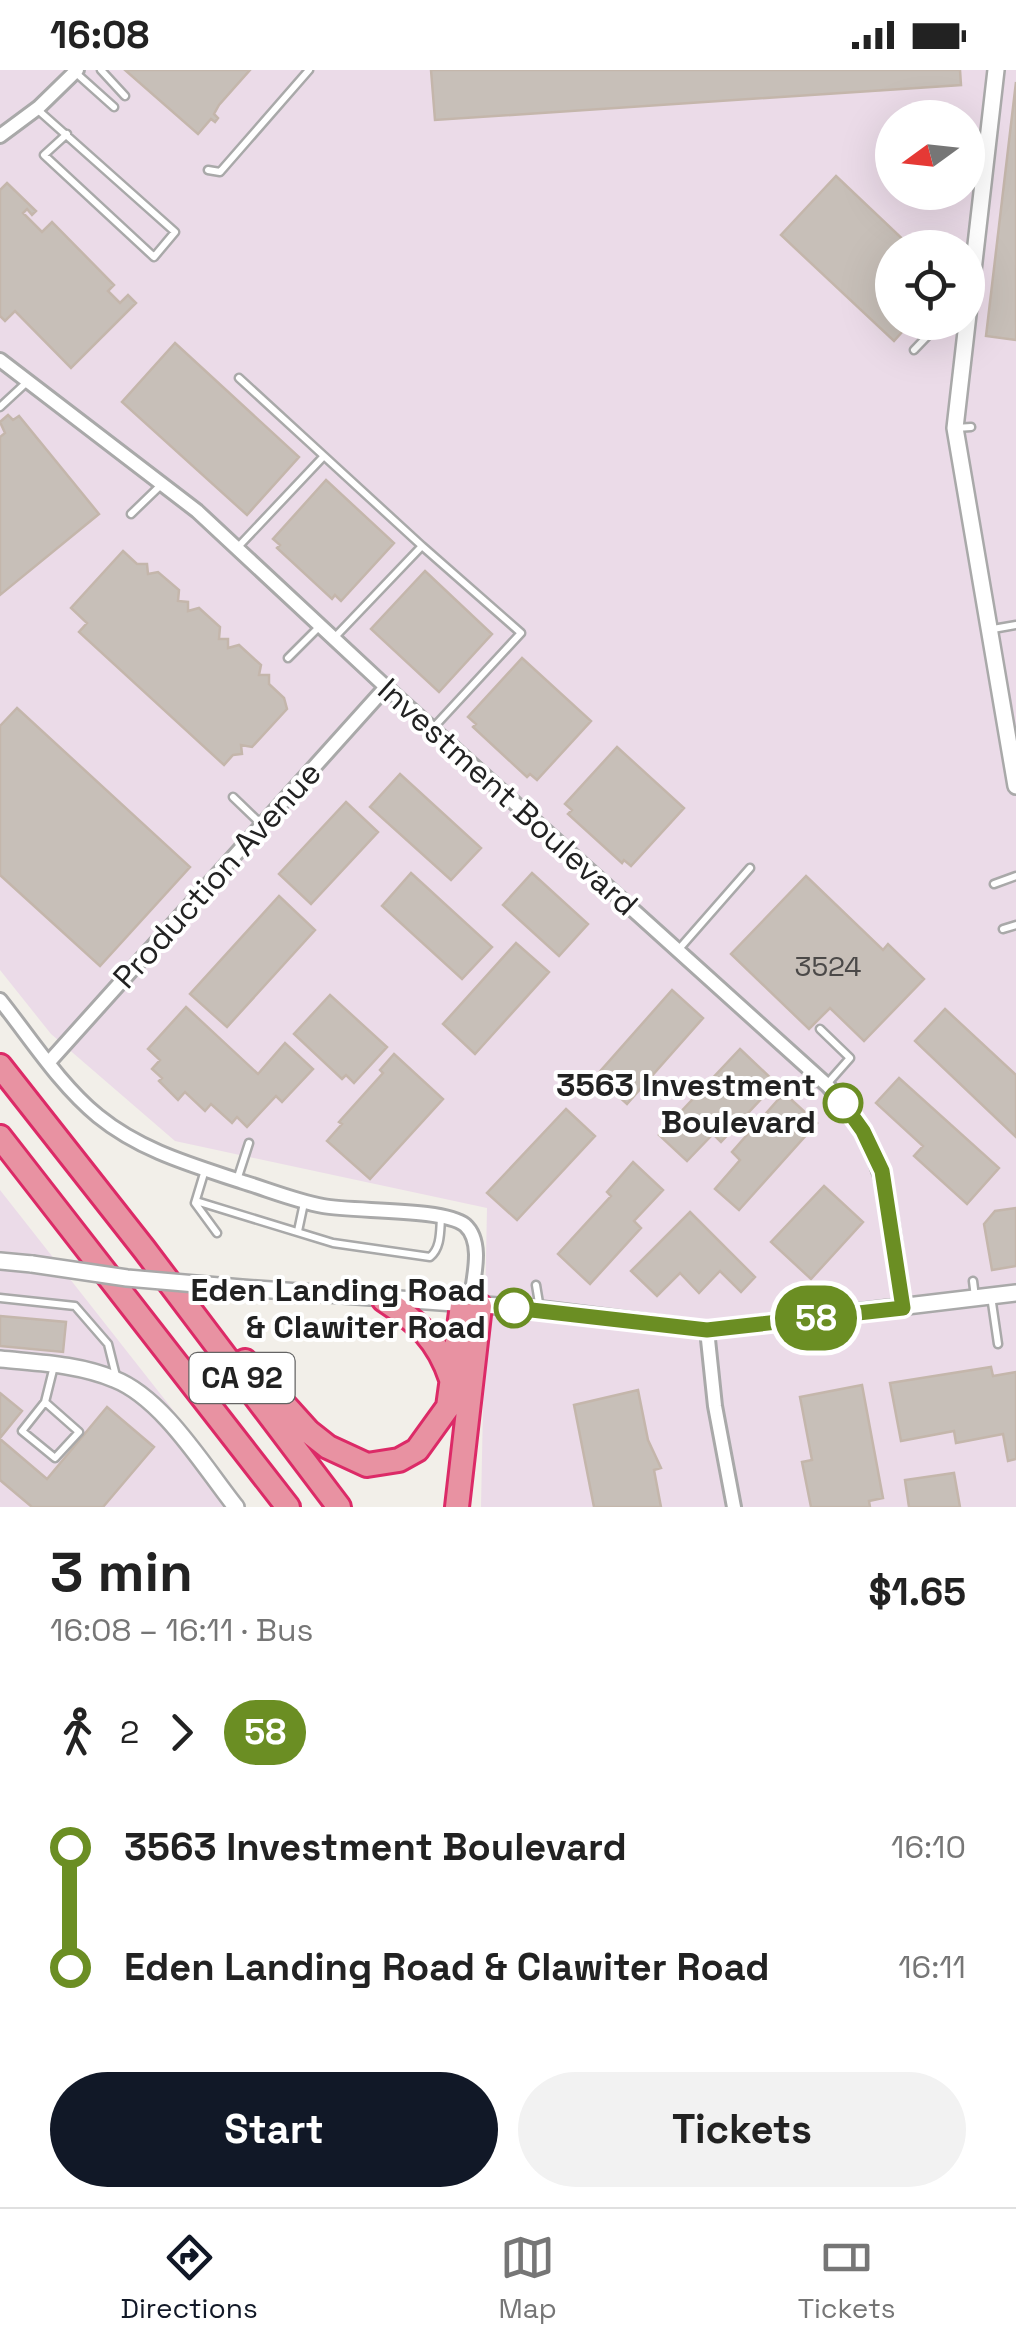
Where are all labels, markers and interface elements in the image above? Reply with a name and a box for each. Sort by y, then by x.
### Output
text: 16:08 [50,11,149,59]
north arrow [875,100,985,210]
map controls [875,100,985,340]
button: locate [875,230,985,340]
street label: Investment Boulevard [370,670,646,924]
street label: Production Avenue [104,753,330,997]
house number: 3524 [794,948,862,984]
place label: 3563 Investment Boulevard [556,1065,816,1142]
marker: 3563 Investment Boulevard [824,1084,862,1122]
place label: Eden Landing Road & Clawiter Road [190,1270,486,1347]
line badge: 58 [771,1286,861,1350]
marker: Eden Landing Road & Clawiter Road [495,1289,533,1327]
text: 58 [795,1296,837,1340]
road number: CA 92 [190,1353,294,1403]
text: 3 min [50,1537,193,1607]
text: $1.65 [869,1568,966,1616]
text: 16:08 – 16:11 · Bus [50,1610,313,1650]
icon: walk [50,1705,105,1760]
icon: forward [154,1705,209,1760]
text: 58 [244,1710,286,1754]
text: 2 [120,1712,139,1752]
text: 3563 Investment Boulevard [124,1823,627,1871]
text: 16:10 [891,1827,966,1867]
text: Eden Landing Road & Clawiter Road [124,1943,770,1991]
text: 16:11 [898,1947,966,1987]
button: Start [50,2072,498,2187]
button: Tickets [518,2072,966,2187]
tab: Directions [120,2230,258,2326]
tab: Map [499,2230,557,2326]
tab: Tickets [798,2230,896,2326]

